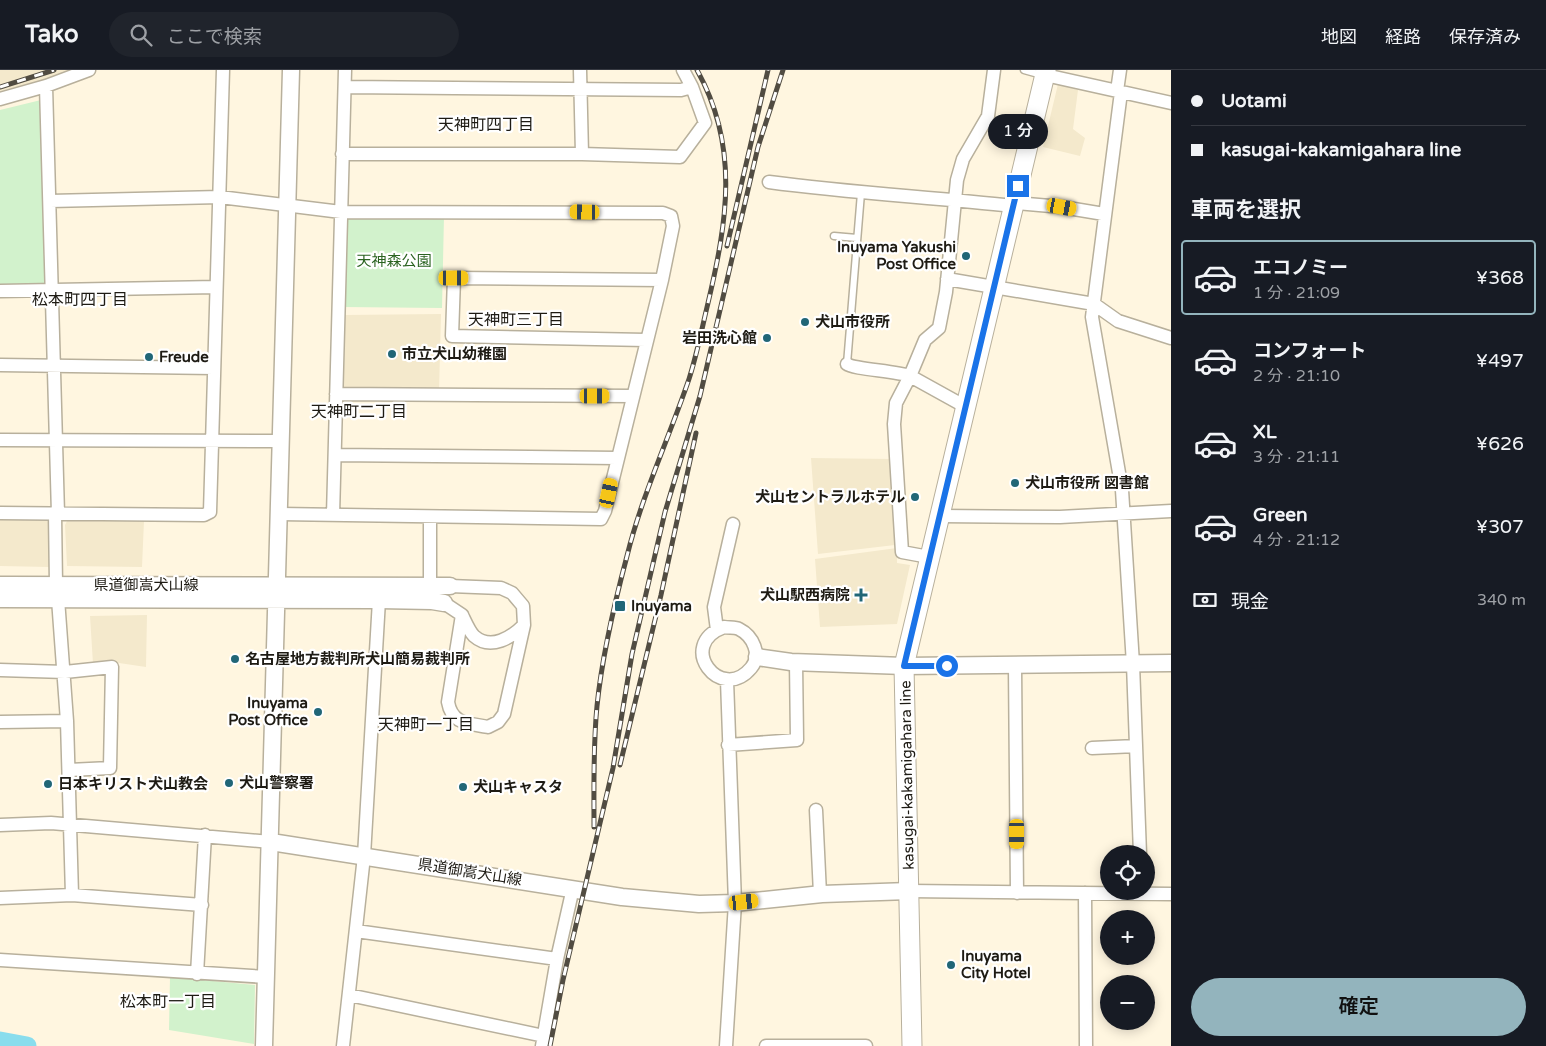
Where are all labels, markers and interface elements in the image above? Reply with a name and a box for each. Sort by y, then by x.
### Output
search box [109,12,459,57]
text: Tako [25,20,79,49]
icon: search [127,21,155,49]
text: ここで検索 [167,26,262,48]
text: 地図 [1321,26,1357,48]
text: 経路 [1385,26,1421,48]
text: 保存済み [1449,26,1521,48]
text: Uotami [1221,90,1287,112]
callout: 1 分 [988,114,1048,148]
district label: 天神町四丁目 [438,115,534,135]
text: 1 分 [1003,121,1033,141]
text: kasugai-kakamigahara line [1221,139,1461,161]
route end [1007,175,1029,197]
car [1045,197,1078,217]
text: 車両を選択 [1191,197,1301,223]
car [569,204,600,220]
place label: Inuyama Yakushi Post Office [837,238,956,273]
marker: Inuyama Yakushi Post Office [960,250,972,262]
park label: 天神森公園 [356,252,432,270]
icon: car [1193,255,1238,300]
text: エコノミー [1253,257,1348,279]
text: ¥368 [1476,267,1524,289]
car [439,271,469,286]
text: 1 分 · 21:09 [1253,283,1340,303]
district label: 松本町四丁目 [32,290,128,310]
district label: 天神町三丁目 [468,310,564,330]
place label: 犬山市役所 [815,313,890,331]
marker: 犬山市役所 [799,316,811,328]
place label: 岩田洗心館 [682,329,757,347]
marker: 岩田洗心館 [761,332,773,344]
icon: car [1193,338,1238,383]
text: コンフォート [1253,340,1366,362]
place label: 市立犬山幼稚園 [402,345,507,363]
place label: Freude [159,348,209,366]
marker: 市立犬山幼稚園 [386,348,398,360]
text: ¥497 [1476,350,1524,372]
marker: Freude [143,351,155,363]
text: 2 分 · 21:10 [1253,366,1340,386]
car [580,389,610,404]
district label: 天神町二丁目 [311,402,407,422]
icon: car [1193,421,1238,466]
text: XL [1253,421,1277,443]
text: ¥626 [1476,433,1524,455]
text: 3 分 · 21:11 [1253,447,1340,467]
place label: 犬山市役所 図書館 [1025,474,1149,492]
car [598,477,619,509]
marker: 犬山市役所 図書館 [1009,477,1021,489]
place label: 犬山セントラルホテル [755,488,905,506]
marker: 犬山セントラルホテル [909,491,921,503]
icon: car [1193,504,1238,549]
text: Green [1253,504,1307,526]
text: ¥307 [1476,516,1524,538]
text: 4 分 · 21:12 [1253,530,1340,550]
street label: 県道御嵩犬山線 [93,576,199,594]
place label: 犬山駅西病院 [760,586,850,604]
icon: cash [1191,586,1219,614]
marker: 犬山駅西病院 [854,588,868,602]
text: 340 m [1477,590,1526,610]
text: 現金 [1231,591,1269,613]
place label: Inuyama [631,597,692,616]
marker: Inuyama [613,599,627,613]
place label: 名古屋地方裁判所犬山簡易裁判所 [245,650,470,668]
marker: 名古屋地方裁判所犬山簡易裁判所 [229,653,241,665]
route start [936,655,958,677]
street label: kasugai-kakamigahara line [896,680,918,870]
place label: Inuyama Post Office [228,694,308,729]
marker: Inuyama Post Office [312,706,324,718]
district label: 天神町一丁目 [378,715,474,735]
place label: 犬山警察署 [239,774,314,792]
place label: 日本キリスト犬山教会 [58,775,208,793]
marker: 犬山警察署 [223,777,235,789]
marker: 日本キリスト犬山教会 [42,778,54,790]
place label: 犬山キャスタ [473,778,563,796]
marker: 犬山キャスタ [457,781,469,793]
car [1009,819,1024,849]
map controls [1100,845,1155,1030]
button: locate [1100,845,1155,900]
street label: 県道御嵩犬山線 [417,855,523,889]
car [728,893,759,911]
button: + [1100,910,1155,965]
place label: Inuyama City Hotel [961,947,1031,983]
marker: Inuyama City Hotel [945,959,957,971]
button: − [1100,975,1155,1030]
button: 確定 [1191,978,1526,1036]
district label: 松本町一丁目 [120,992,216,1012]

